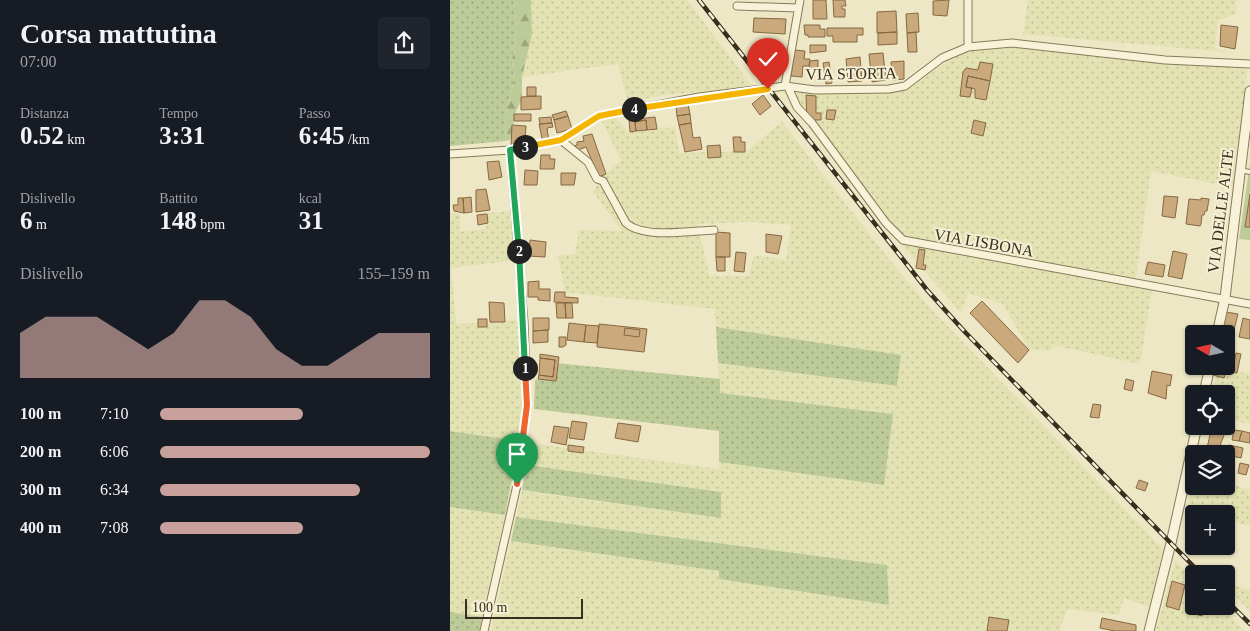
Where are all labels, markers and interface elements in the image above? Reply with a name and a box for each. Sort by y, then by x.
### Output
button: share [378,17,430,69]
text: Corsa mattutina [20,18,217,49]
pin [747,38,789,89]
icon: check [754,45,782,73]
text: 07:00 [20,53,56,70]
street label: VIA STORTA [805,64,897,83]
pin: 4 [622,96,646,122]
text: 4 [631,102,638,117]
text: Distanza [20,106,69,121]
text: Tempo [159,106,198,121]
text: Passo [299,106,331,121]
text: 0.52 [20,122,64,149]
text: 3:31 [159,122,205,149]
text: 6:45 [299,122,344,149]
text: km [64,132,85,147]
text: /km [344,132,370,147]
pin: 3 [512,134,538,160]
text: 3 [522,140,529,155]
street label: VIA DELLE ALTE [1204,148,1237,274]
text: Dislivello [20,191,75,206]
text: Battito [159,191,197,206]
text: kcal [299,191,322,206]
text: 6 [20,207,33,234]
text: 148 [159,207,197,234]
text: 31 [299,207,324,234]
text: m [33,217,47,232]
text: bpm [197,217,225,232]
street label: VIA LISBONA [933,225,1036,260]
pin: 2 [506,238,532,264]
text: 2 [516,244,523,259]
text: Dislivello [20,265,83,282]
text: 155–159 m [358,265,430,282]
north arrow [1185,325,1235,375]
map controls [1185,325,1235,615]
pin: 1 [512,356,538,380]
text: 1 [522,361,529,376]
button: locate [1185,385,1235,435]
text: 100 m [20,405,61,422]
text: 7:10 [100,405,128,422]
pin [496,433,538,484]
icon: arrive [503,440,531,468]
text: 200 m [20,443,61,460]
text: 6:06 [100,443,128,460]
button: layers [1185,445,1235,495]
text: 300 m [20,481,61,498]
text: 6:34 [100,481,128,498]
button: + [1185,505,1235,555]
text: 400 m [20,519,61,536]
text: 7:08 [100,519,128,536]
button: − [1185,565,1235,615]
scale bar [465,596,582,619]
text: 100 m [472,600,507,615]

